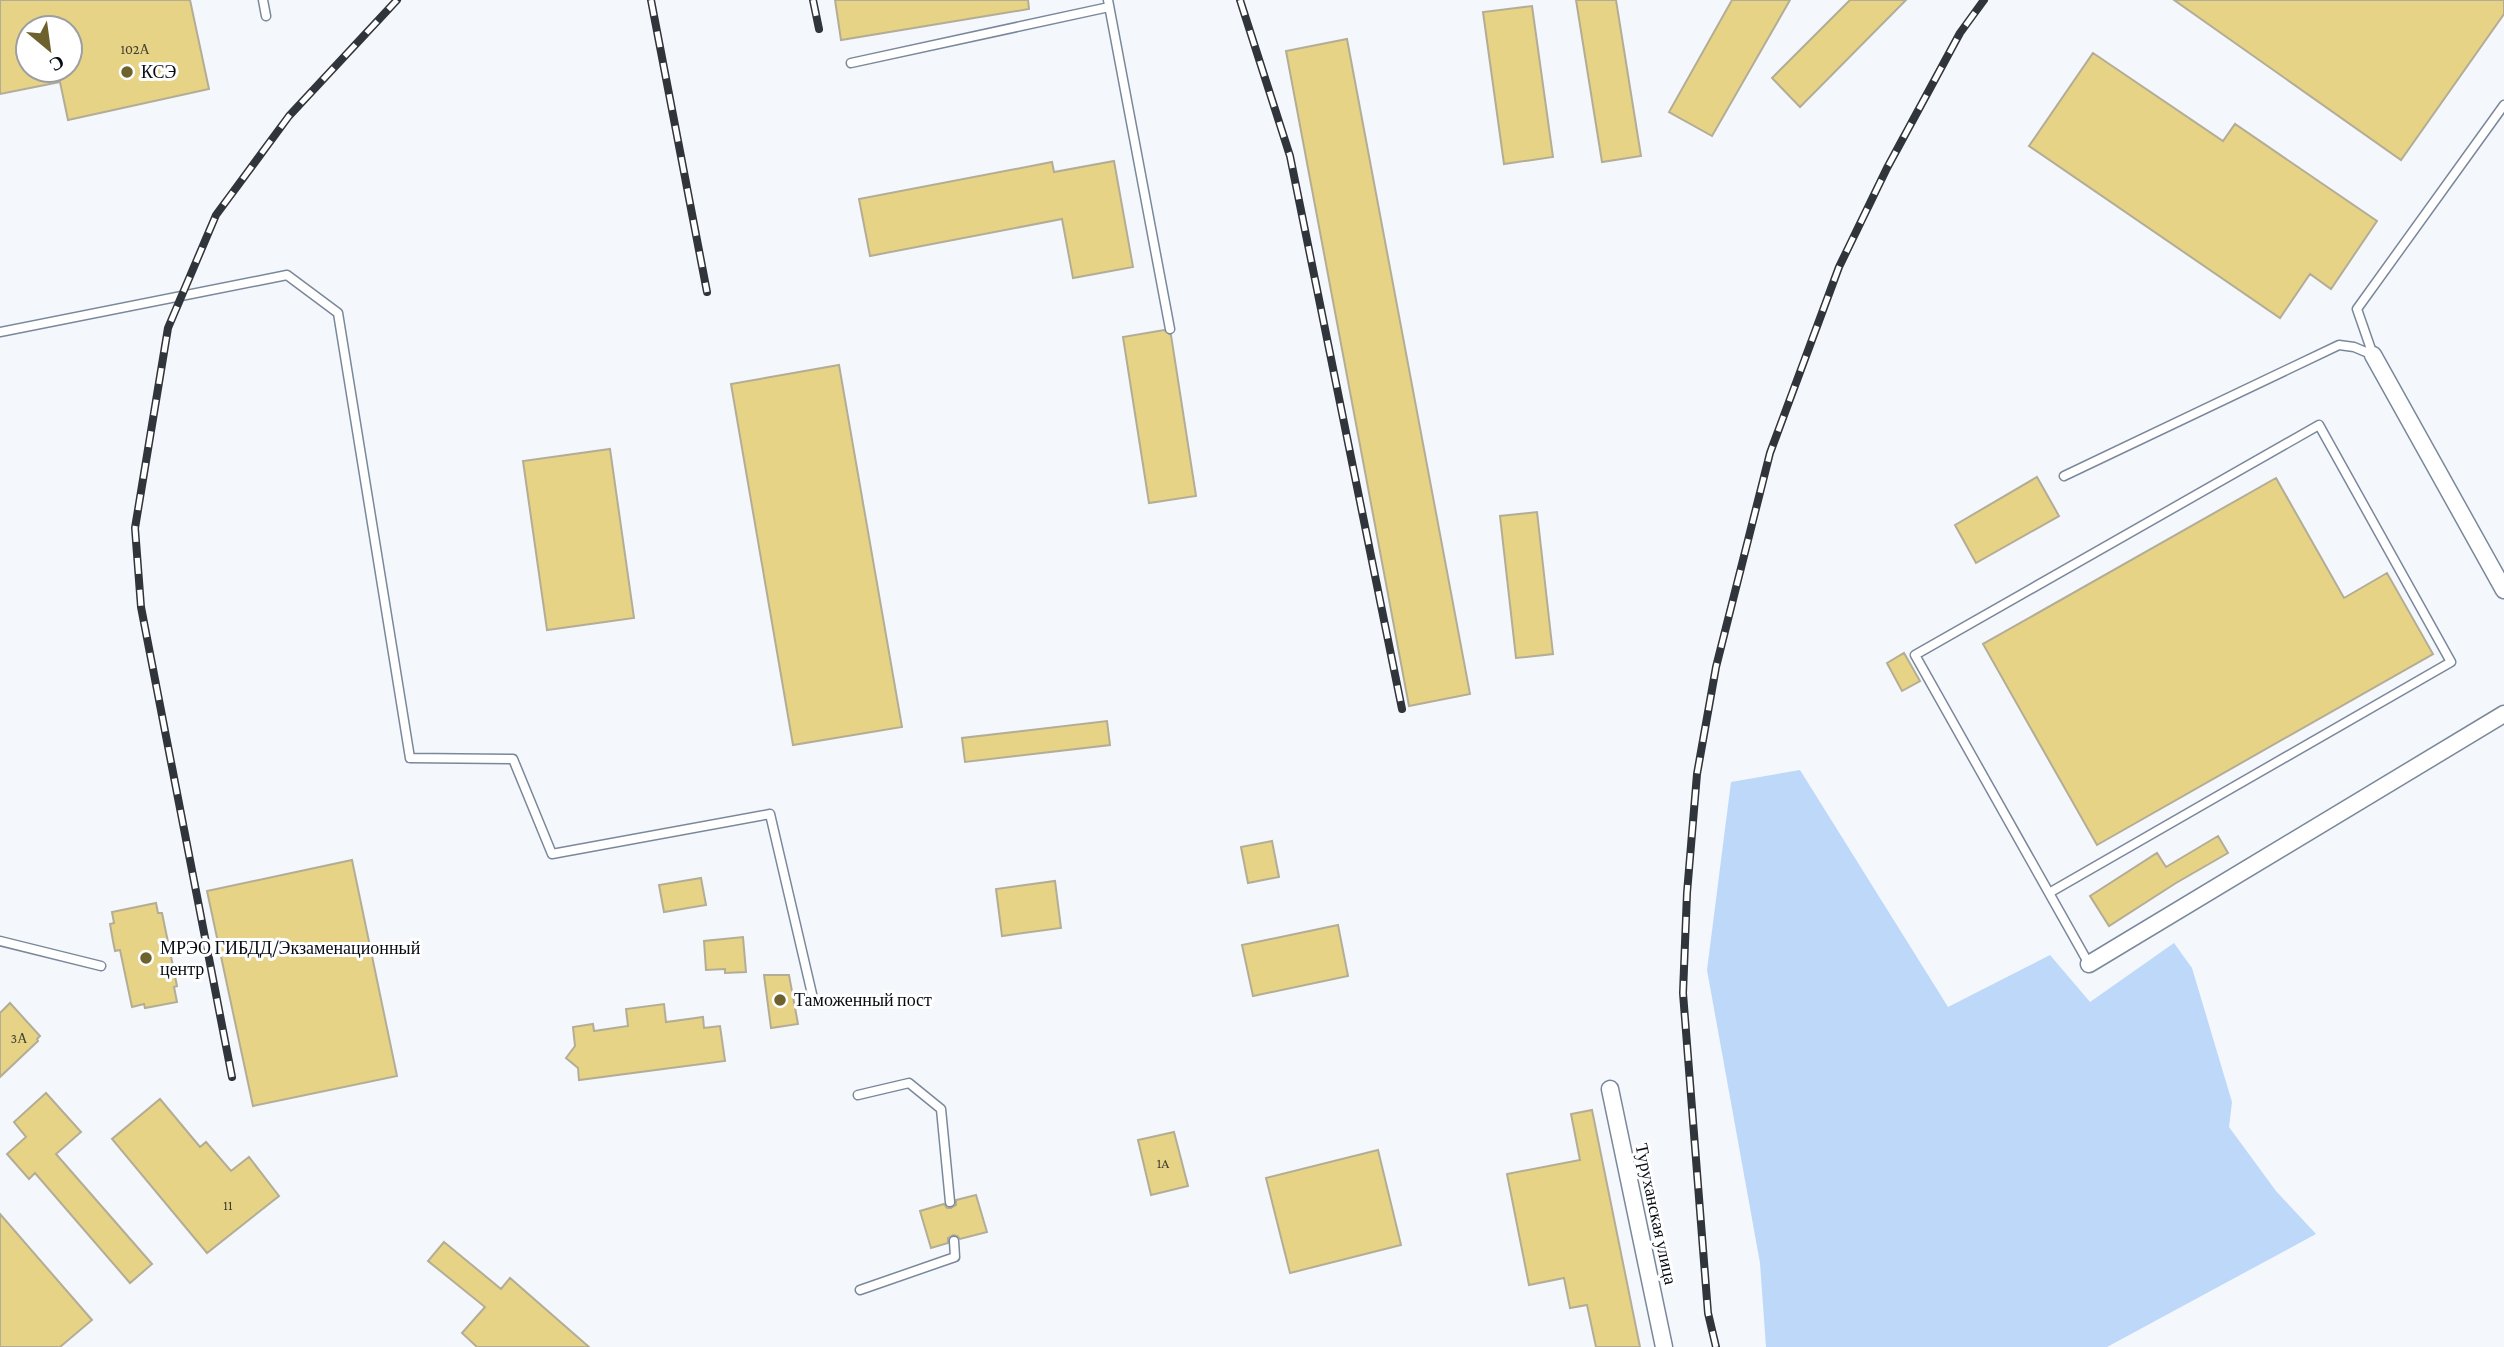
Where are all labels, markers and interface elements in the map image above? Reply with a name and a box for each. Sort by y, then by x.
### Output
north arrow [14,14,84,84]
house number: 102А [120,41,150,57]
text: С [46,51,68,76]
place label: КСЭ [141,62,177,82]
marker: КСЭ [119,64,135,80]
place label: МРЭО ГИБДД/Экзаменационный центр [160,938,421,979]
marker: МРЭО ГИБДД/Экзаменационный центр [138,950,154,966]
place label: Таможенный пост [794,990,932,1010]
marker: Таможенный пост [772,992,788,1008]
house number: 3А [11,1030,28,1046]
street label: Туруханская улица [1631,1142,1681,1286]
house number: 1A [1157,1155,1169,1171]
house number: 11 [223,1197,233,1213]

